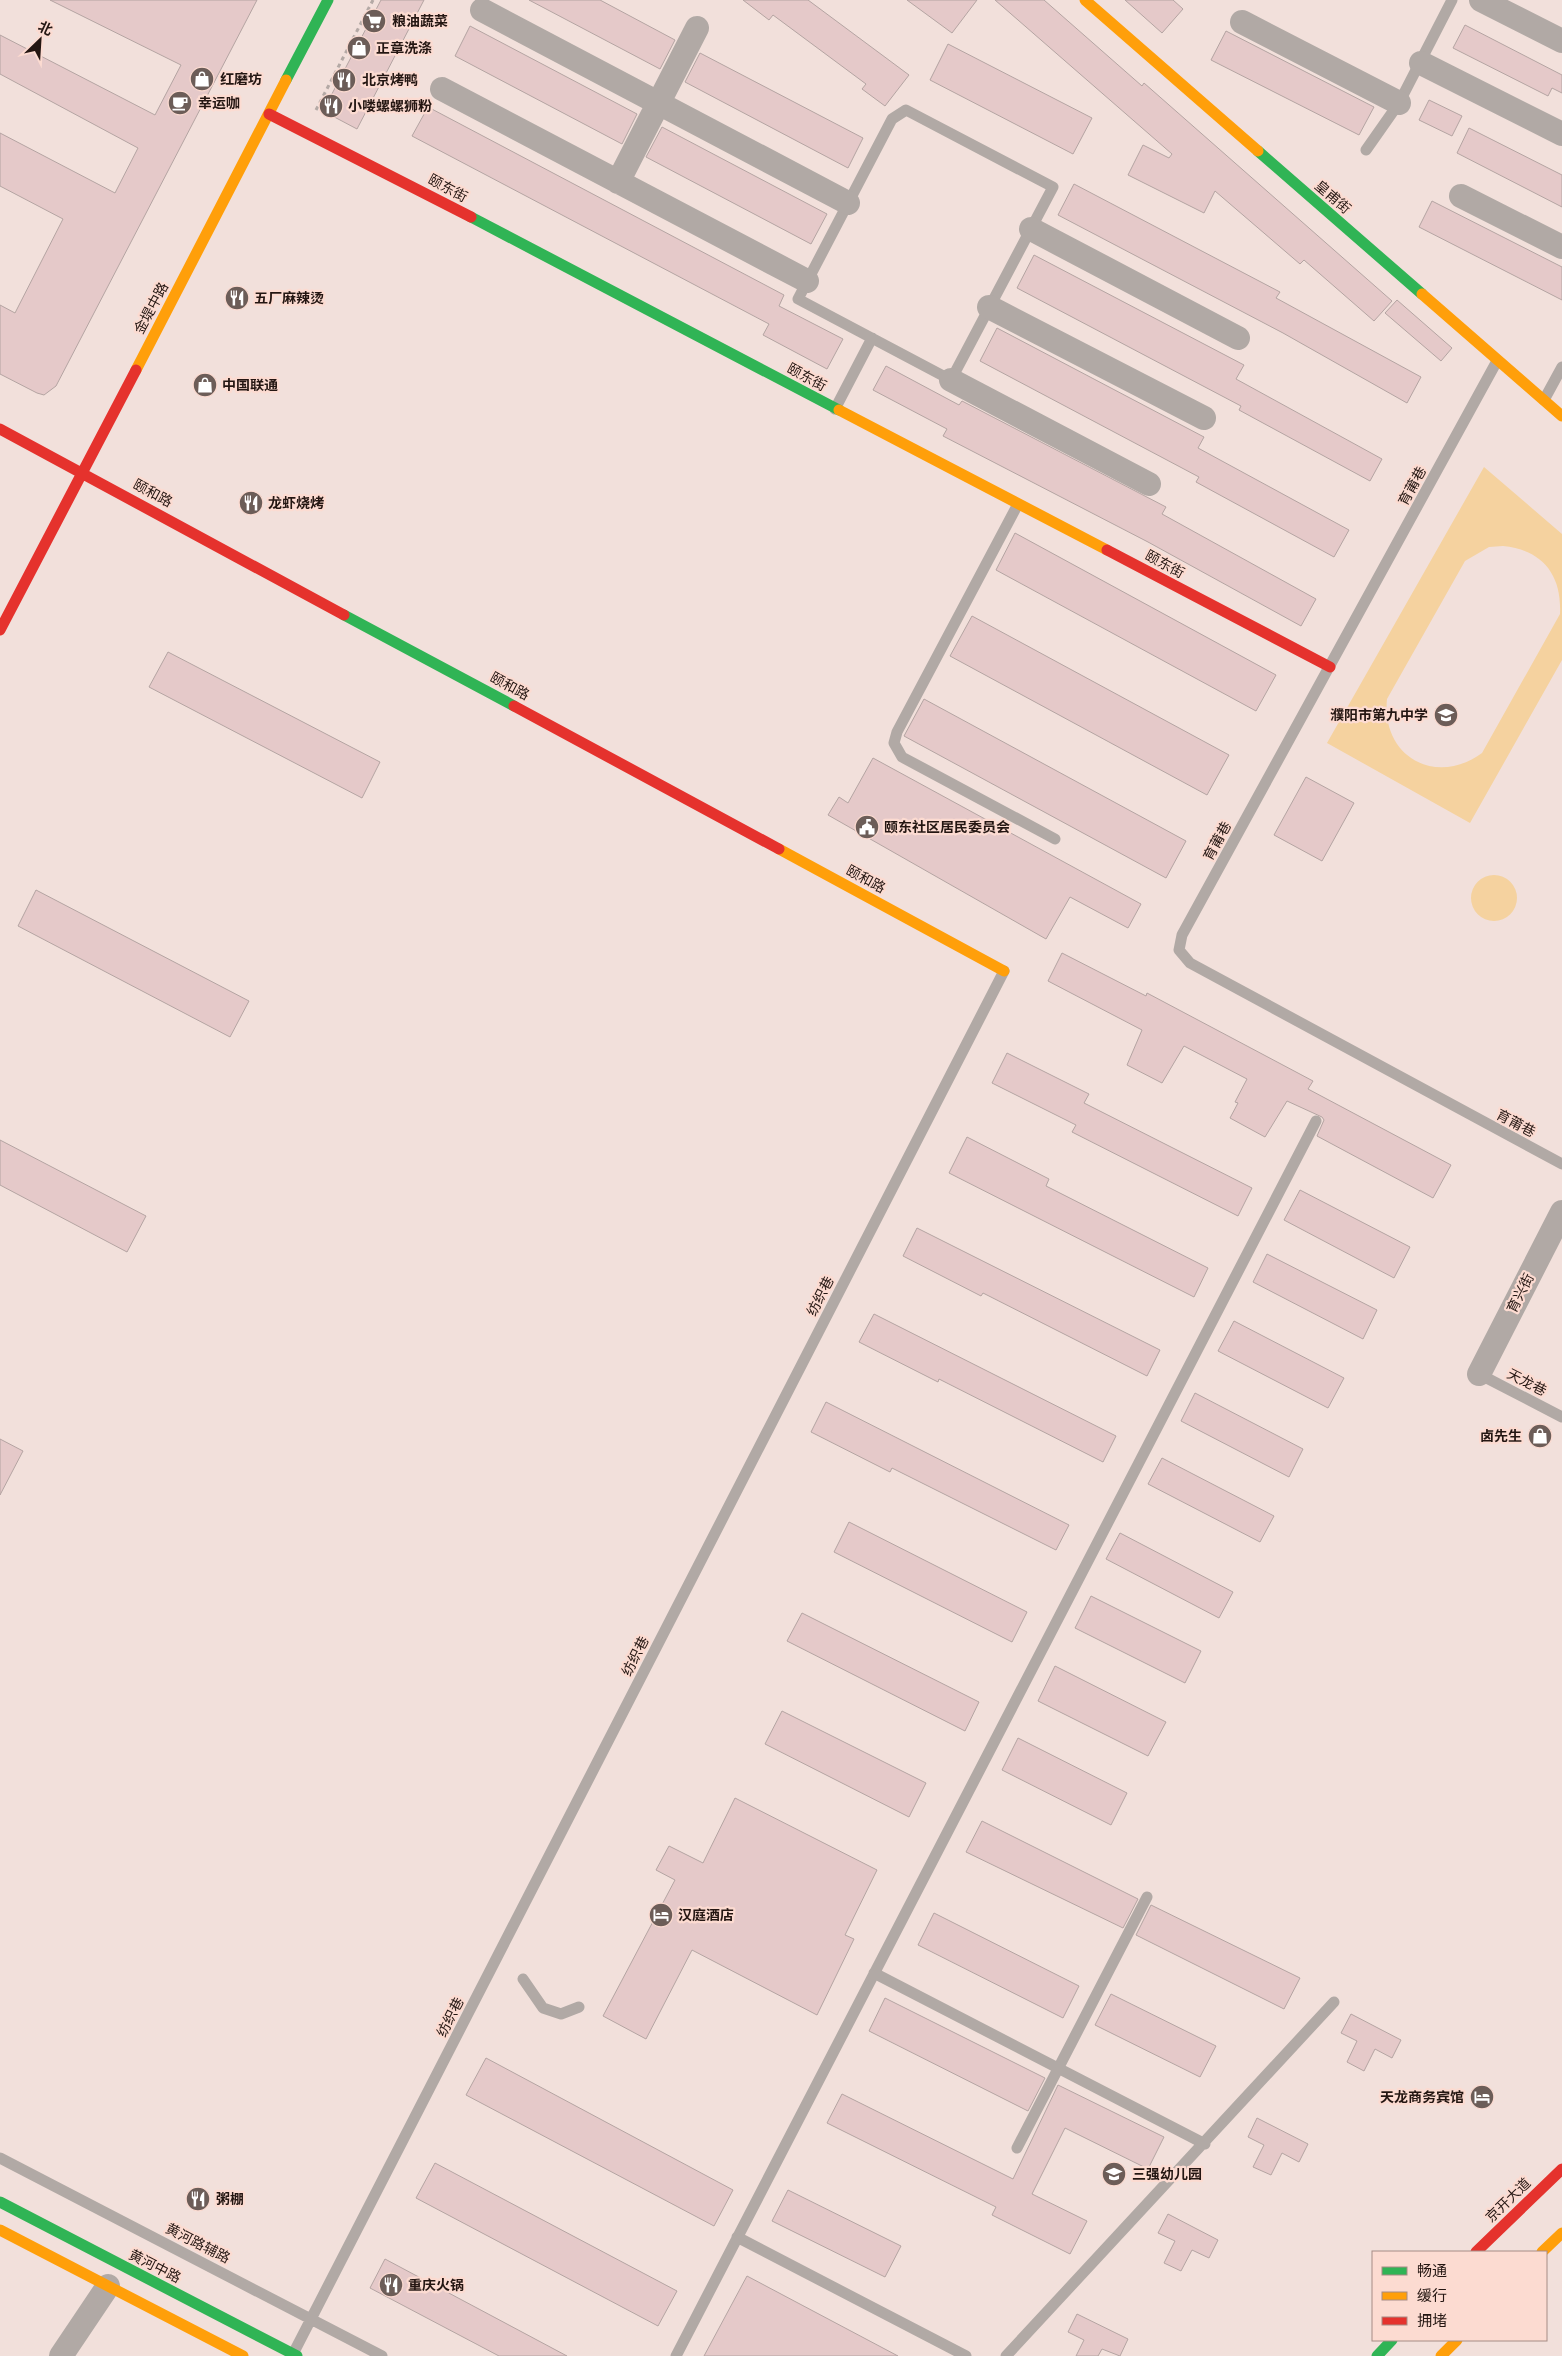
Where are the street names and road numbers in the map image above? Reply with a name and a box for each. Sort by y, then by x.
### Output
street label: 颐东街 [426,171,470,205]
street label: 皇甫街 [1312,177,1354,217]
street label: 金堤中路 [131,280,171,336]
street label: 颐东街 [785,360,829,394]
street label: 育莆巷 [1395,464,1429,508]
street label: 颐和路 [131,476,175,510]
street label: 颐东街 [1143,547,1187,581]
street label: 颐和路 [488,669,532,703]
street label: 育莆巷 [1200,819,1234,863]
street label: 颐和路 [844,862,888,896]
street label: 育莆巷 [1494,1106,1538,1140]
street label: 育兴街 [1503,1271,1537,1315]
street label: 纺织巷 [803,1274,837,1318]
street label: 天龙巷 [1505,1365,1549,1399]
street label: 纺织巷 [618,1634,652,1678]
street label: 纺织巷 [433,1995,467,2039]
street label: 京开大道 [1482,2175,1534,2225]
street label: 黄河路辅路 [163,2220,233,2266]
street label: 黄河中路 [126,2246,184,2286]

